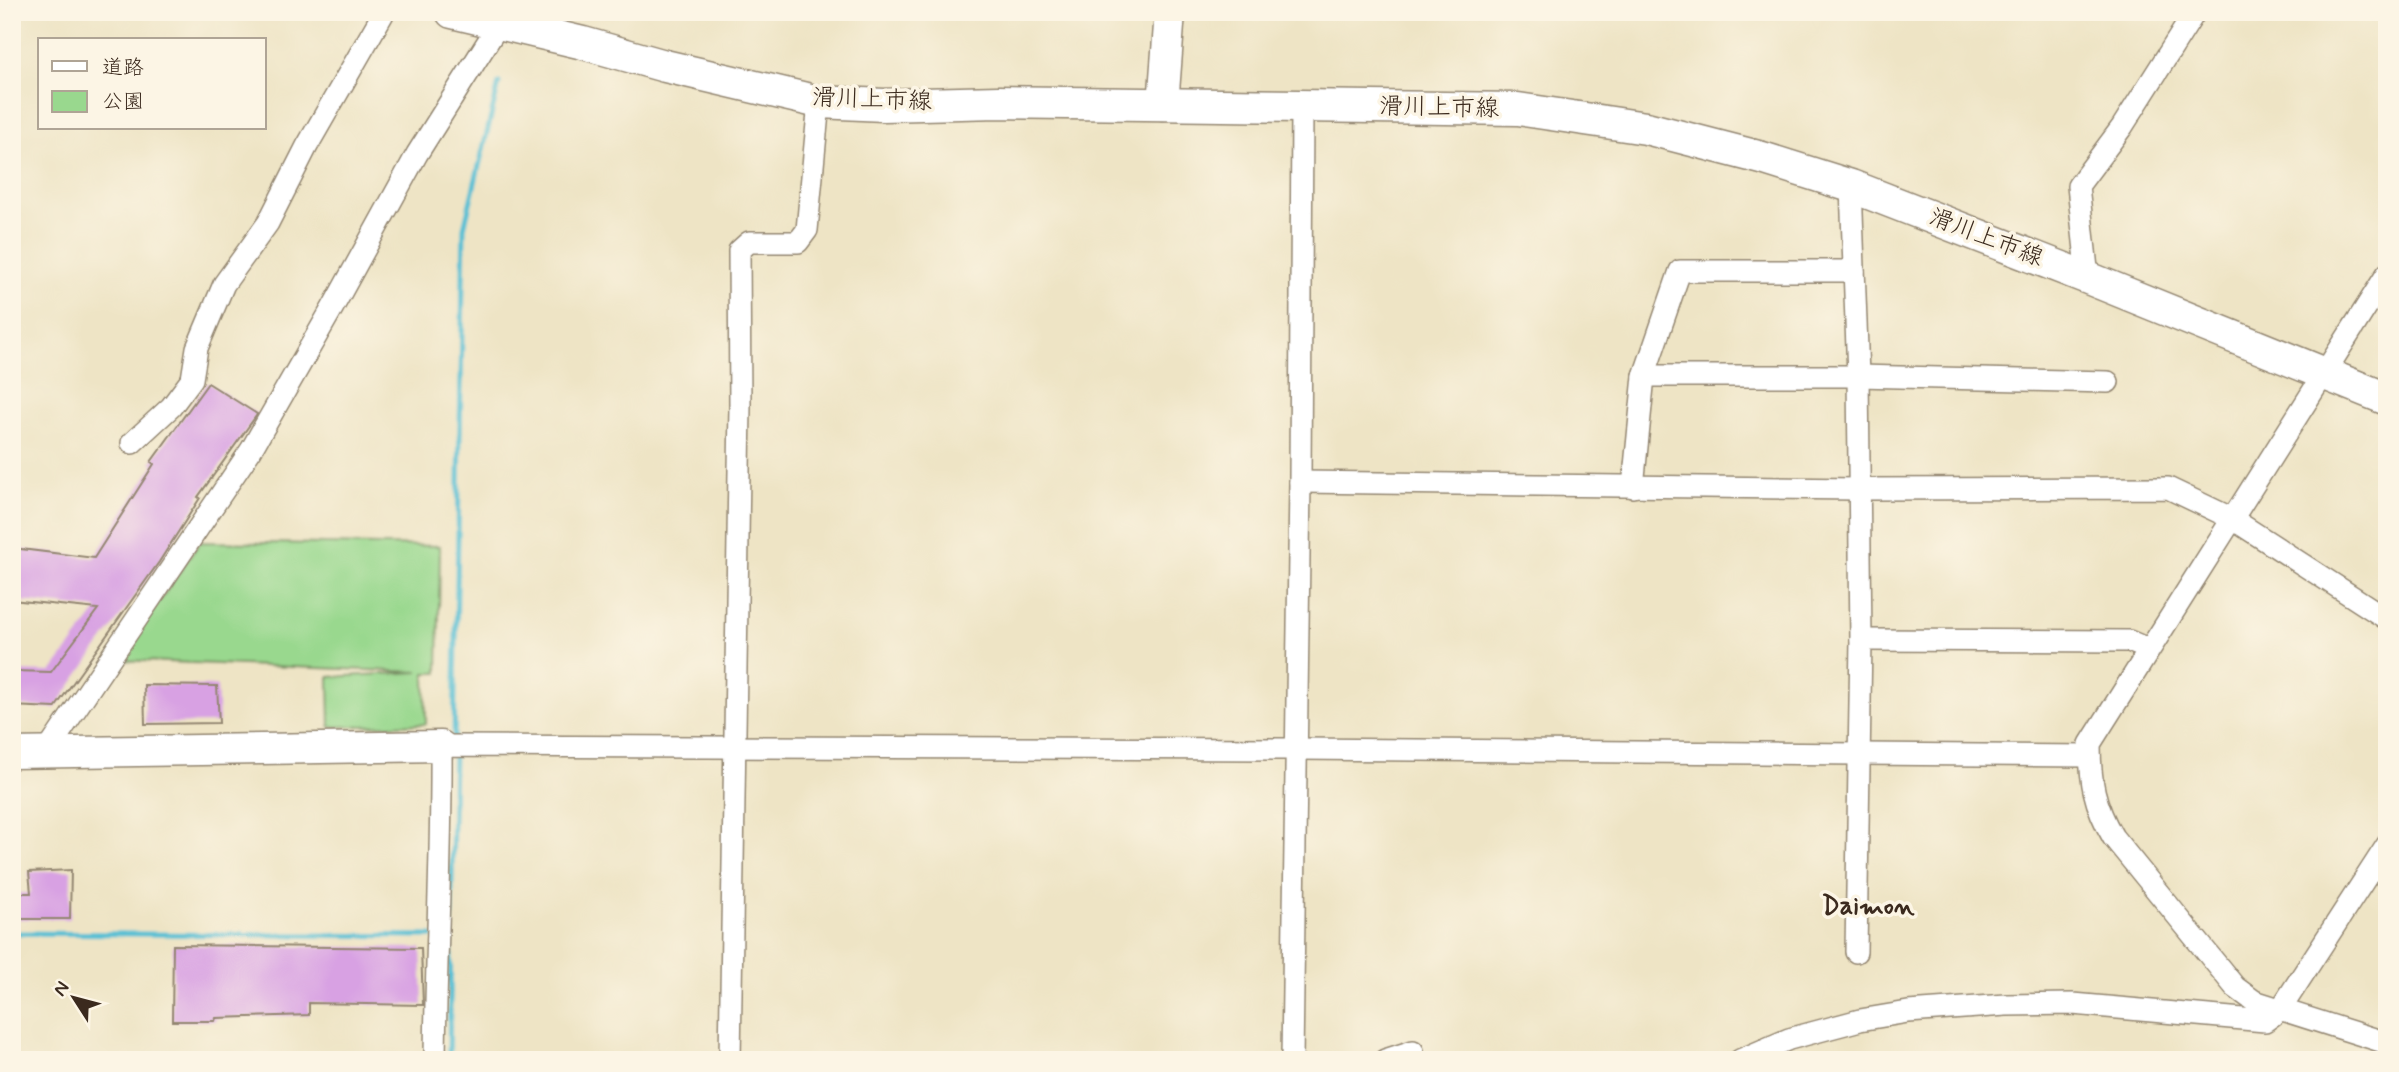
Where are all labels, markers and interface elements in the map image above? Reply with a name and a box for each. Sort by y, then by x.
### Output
legend [38,38,266,130]
text: 道路 [102,54,144,82]
street label: 滑川上市線 [811,82,933,118]
text: 公園 [102,88,144,116]
street label: 滑川上市線 [1379,91,1499,125]
street label: 滑川上市線 [1924,202,2048,274]
district label: Daimon [1822,890,1915,924]
north arrow [38,964,108,1034]
text: N [48,976,75,1001]

